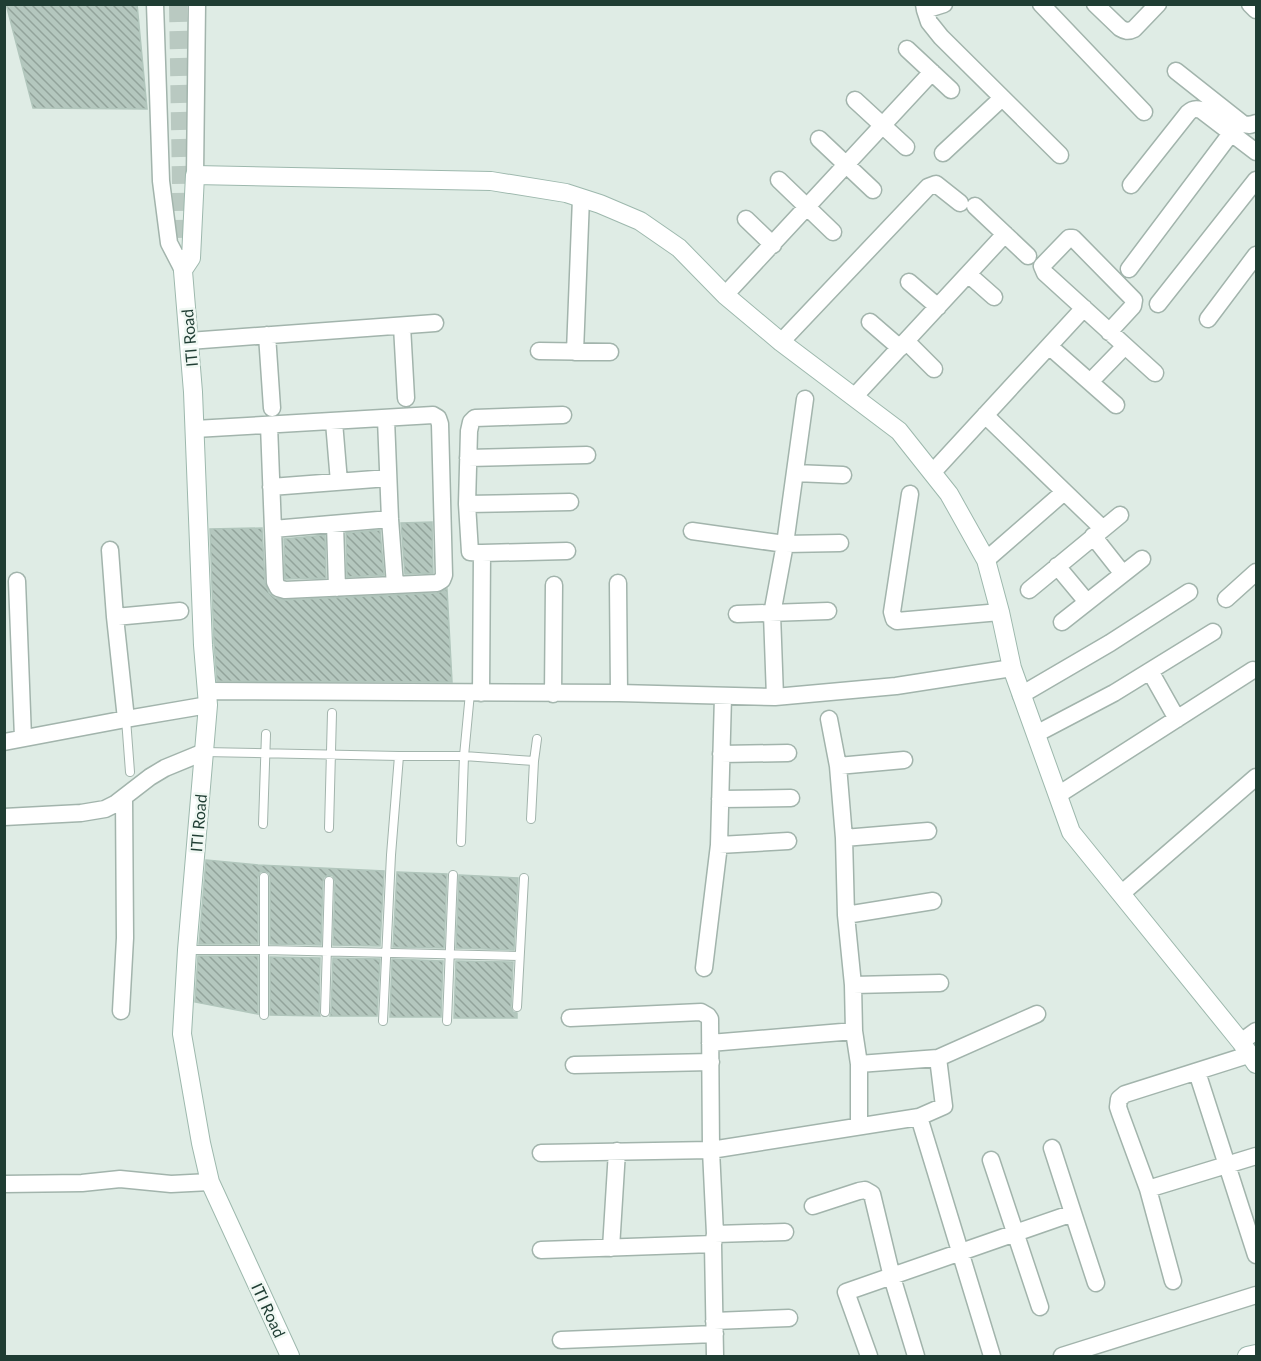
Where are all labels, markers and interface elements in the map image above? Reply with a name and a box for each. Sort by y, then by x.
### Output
street label: ITI Road [177,308,201,368]
street label: ITI Road [186,793,210,853]
street label: ITI Road [248,1280,290,1340]

